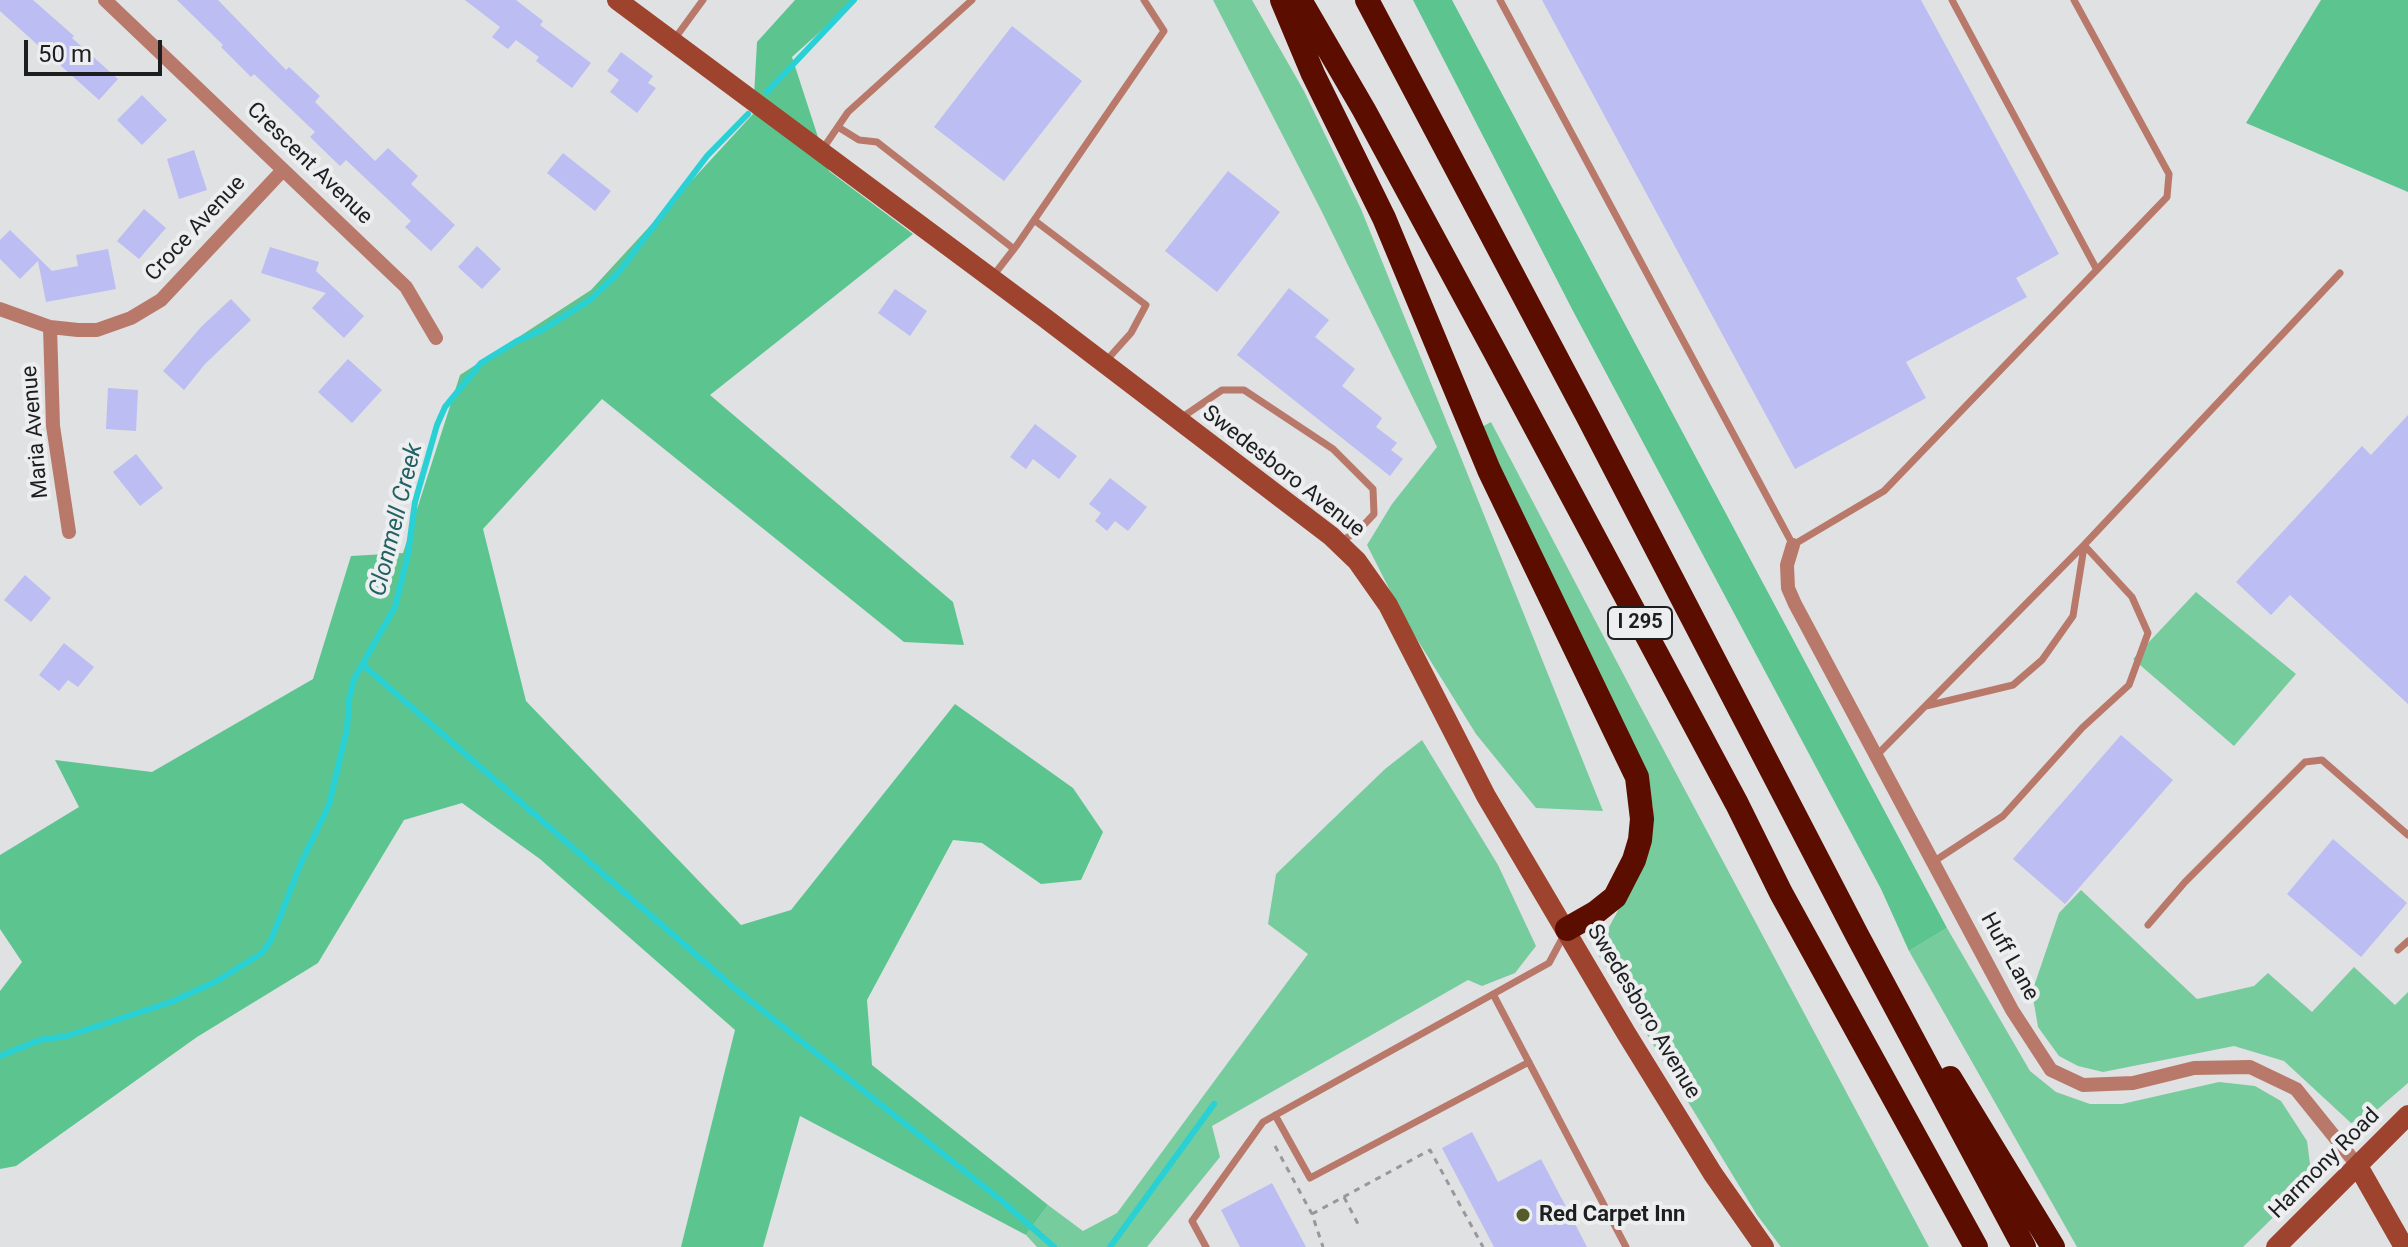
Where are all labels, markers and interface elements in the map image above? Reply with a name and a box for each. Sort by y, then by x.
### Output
scale bar [28,24,166,74]
text: 50 m [38,40,92,68]
street label: Crescent Avenue [241,97,377,231]
street label: Croce Avenue [140,171,252,287]
street label: Maria Avenue [17,364,55,500]
street label: Swedesboro Avenue [1197,400,1369,544]
water label: Clonmell Creek [364,441,430,599]
road number: I 295 [1608,607,1672,639]
street label: Huff Lane [1974,909,2044,1005]
street label: Swedesboro Avenue [1580,920,1706,1104]
street label: Harmony Road [2264,1103,2386,1225]
place label: Red Carpet Inn [1539,1202,1685,1228]
marker: Red Carpet Inn [1514,1206,1532,1224]

